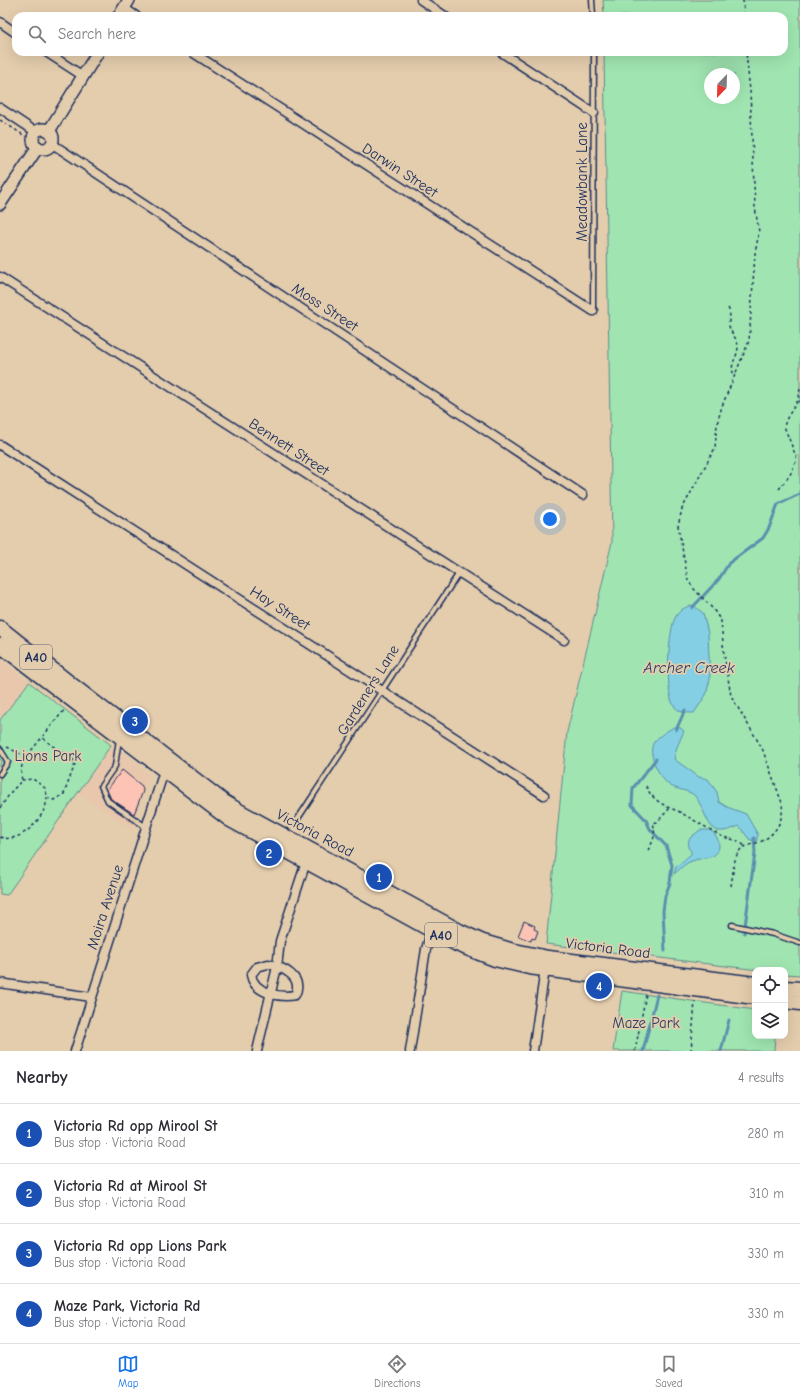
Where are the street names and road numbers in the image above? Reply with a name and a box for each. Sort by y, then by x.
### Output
street label: Meadowbank Lane [573,122,591,242]
street label: Darwin Street [359,139,442,201]
street label: Moss Street [288,279,362,335]
street label: Bennett Street [245,414,333,480]
street label: Hay Street [247,582,314,634]
street label: Gardeners Lane [333,641,403,739]
road number: A40 [20,645,52,669]
street label: Victoria Road [273,805,357,861]
street label: Moira Avenue [83,862,127,952]
road number: A40 [425,923,457,947]
street label: Victoria Road [565,934,651,962]

